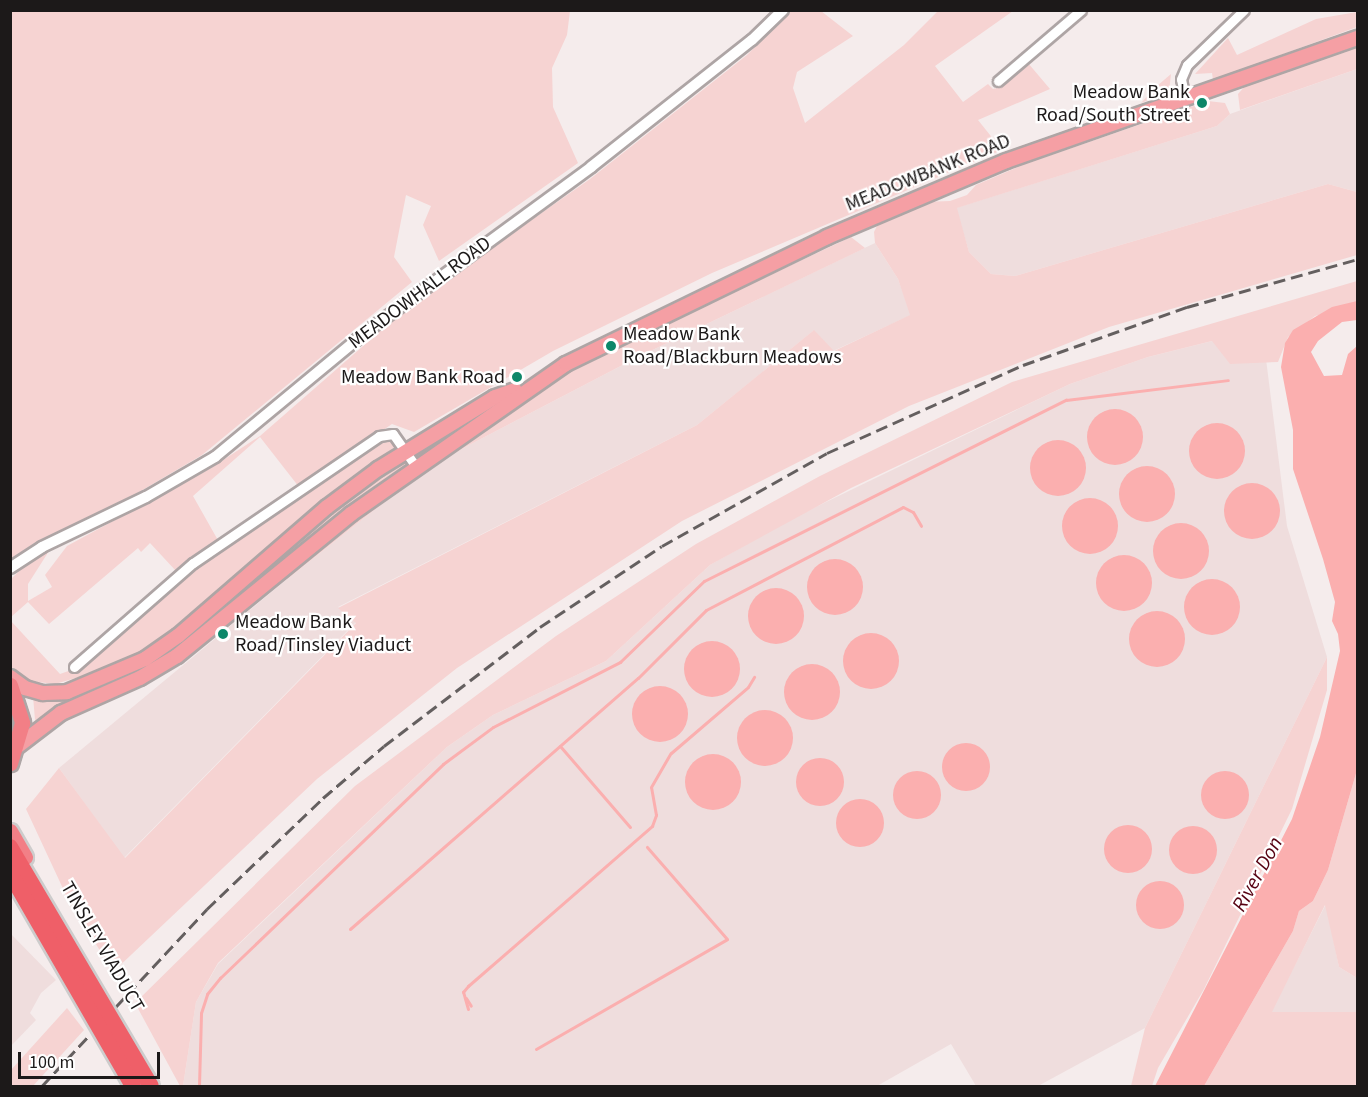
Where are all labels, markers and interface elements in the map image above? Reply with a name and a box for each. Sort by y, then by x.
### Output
place label: Meadow Bank Road/South Street [1036,80,1190,127]
marker: Meadow Bank Road/South Street [1195,96,1209,110]
street label: MEADOWBANK ROAD [842,129,1014,217]
street label: MEADOWHALL ROAD [344,232,496,354]
place label: Meadow Bank Road/Blackburn Meadows [623,322,842,369]
marker: Meadow Bank Road/Blackburn Meadows [604,339,618,353]
place label: Meadow Bank Road [341,365,505,389]
marker: Meadow Bank Road [510,370,524,384]
place label: Meadow Bank Road/Tinsley Viaduct [235,610,411,657]
marker: Meadow Bank Road/Tinsley Viaduct [216,627,230,641]
water label: River Don [1226,832,1288,916]
street label: TINSLEY VIADUCT [55,877,149,1017]
scale bar [21,1040,164,1078]
text: 100 m [29,1050,74,1075]

